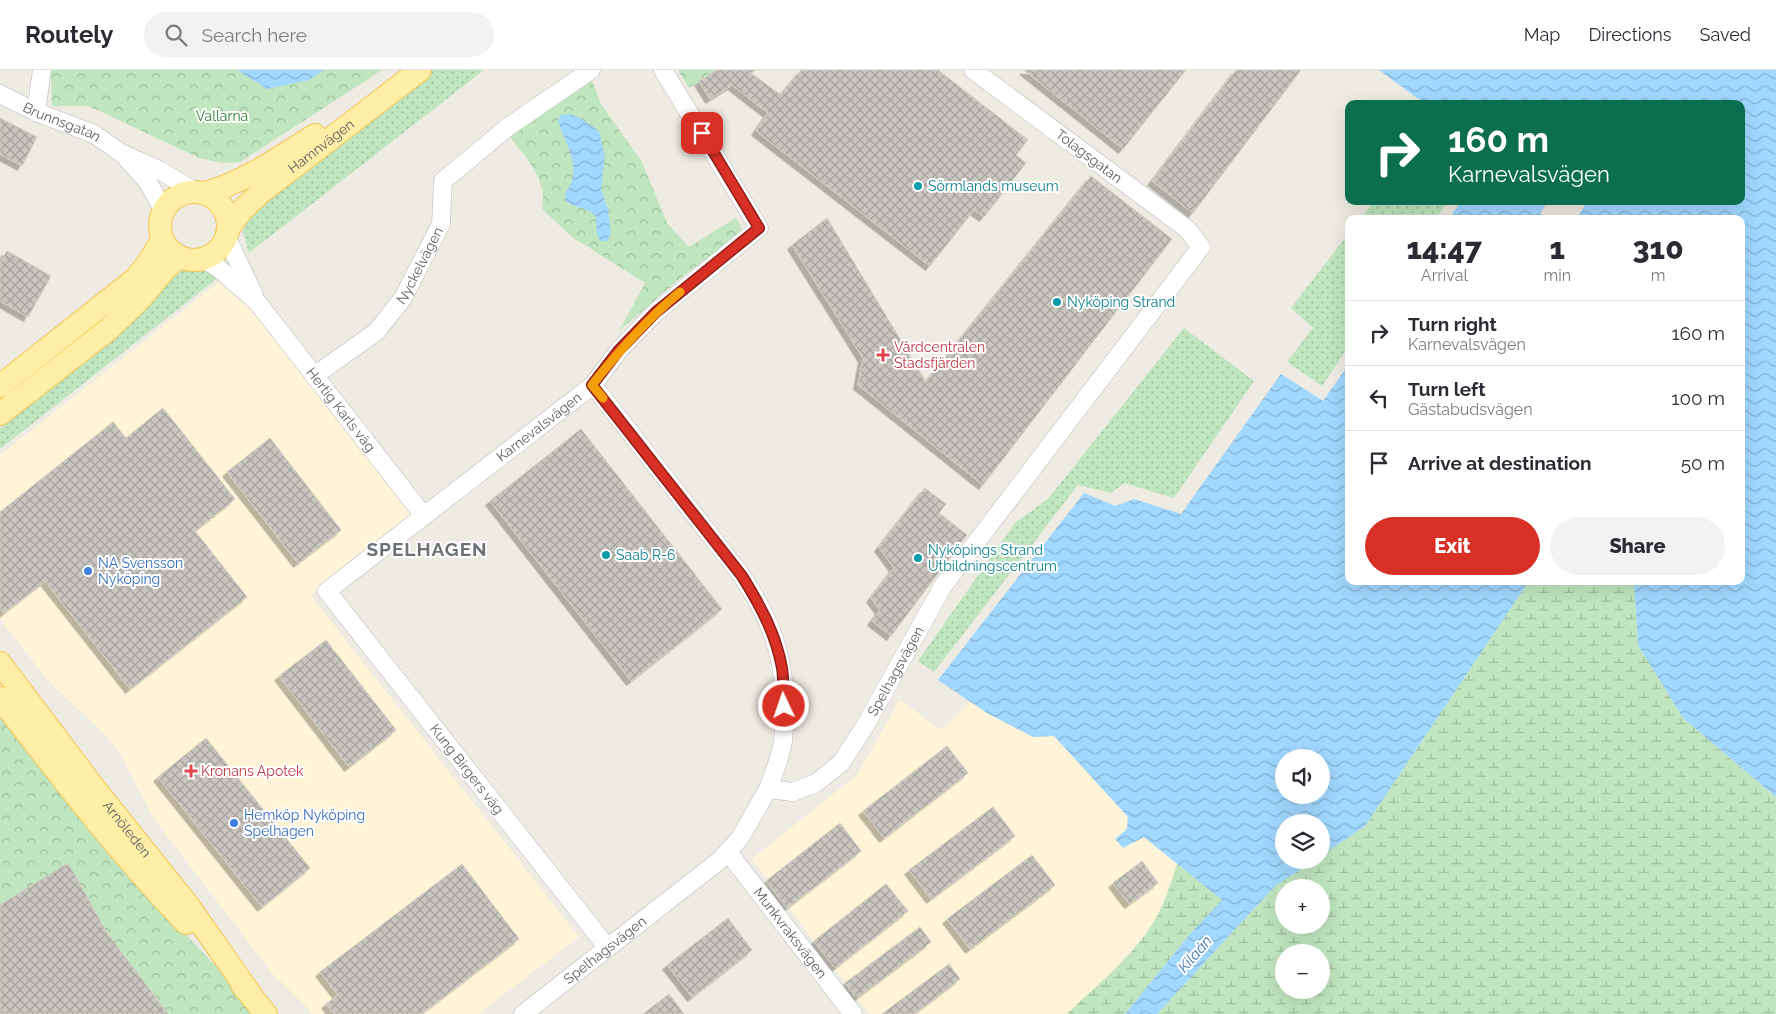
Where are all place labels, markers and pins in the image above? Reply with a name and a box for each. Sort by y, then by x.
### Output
pin [681,112,723,154]
place label: Sörmlands museum [928,178,1059,194]
marker: Sörmlands museum [912,180,924,192]
place label: Nyköping Strand [1067,294,1175,310]
marker: Nyköping Strand [1051,296,1063,308]
place label: Vårdcentralen Stadsfjärden [894,339,985,371]
marker: Vårdcentralen Stadsfjärden [876,348,890,362]
place label: Nyköpings Strand Utbildningscentrum [928,542,1057,574]
place label: Saab R-6 [616,547,675,563]
marker: Saab R-6 [600,549,612,561]
marker: Nyköpings Strand Utbildningscentrum [912,552,924,564]
place label: NA Svensson Nyköping [98,555,183,587]
marker: NA Svensson Nyköping [82,565,94,577]
place label: Kronans Apotek [201,763,304,779]
marker: Kronans Apotek [185,765,197,777]
place label: Hemköp Nyköping Spelhagen [244,807,365,839]
marker: Hemköp Nyköping Spelhagen [228,817,240,829]

